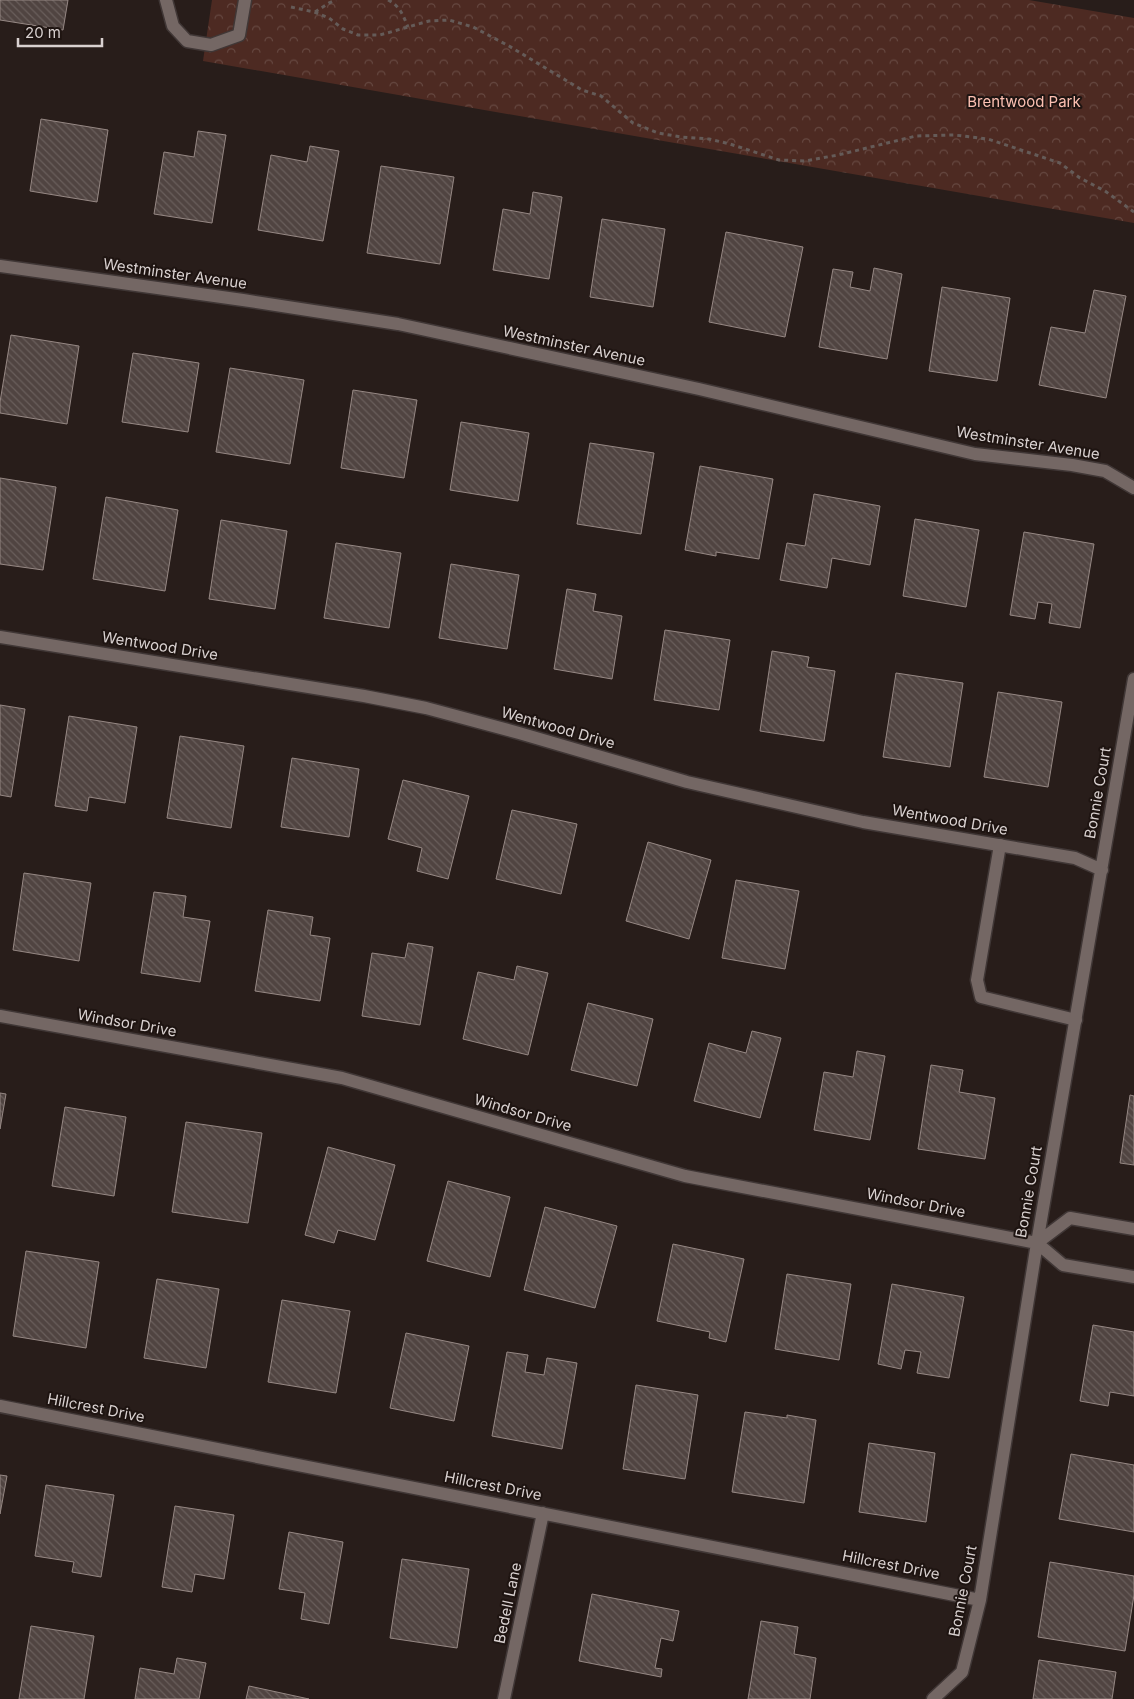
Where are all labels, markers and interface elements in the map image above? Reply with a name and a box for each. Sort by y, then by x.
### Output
scale bar [18,15,101,47]
text: 20 m [25,23,61,42]
park label: Brentwood Park [967,92,1081,111]
street label: Westminster Avenue [102,254,248,293]
street label: Westminster Avenue [501,321,647,370]
street label: Westminster Avenue [955,422,1101,463]
street label: Wentwood Drive [101,627,220,664]
street label: Wentwood Drive [499,702,617,753]
street label: Bonnie Court [1080,746,1115,840]
street label: Wentwood Drive [891,800,1010,839]
street label: Windsor Drive [76,1004,178,1041]
street label: Windsor Drive [472,1090,574,1135]
street label: Bonnie Court [1011,1145,1046,1239]
street label: Windsor Drive [865,1184,967,1221]
street label: Hillcrest Drive [46,1389,147,1426]
street label: Hillcrest Drive [443,1467,544,1504]
street label: Bonnie Court [944,1543,981,1638]
street label: Hillcrest Drive [841,1546,942,1583]
street label: Bedell Lane [490,1561,525,1645]

